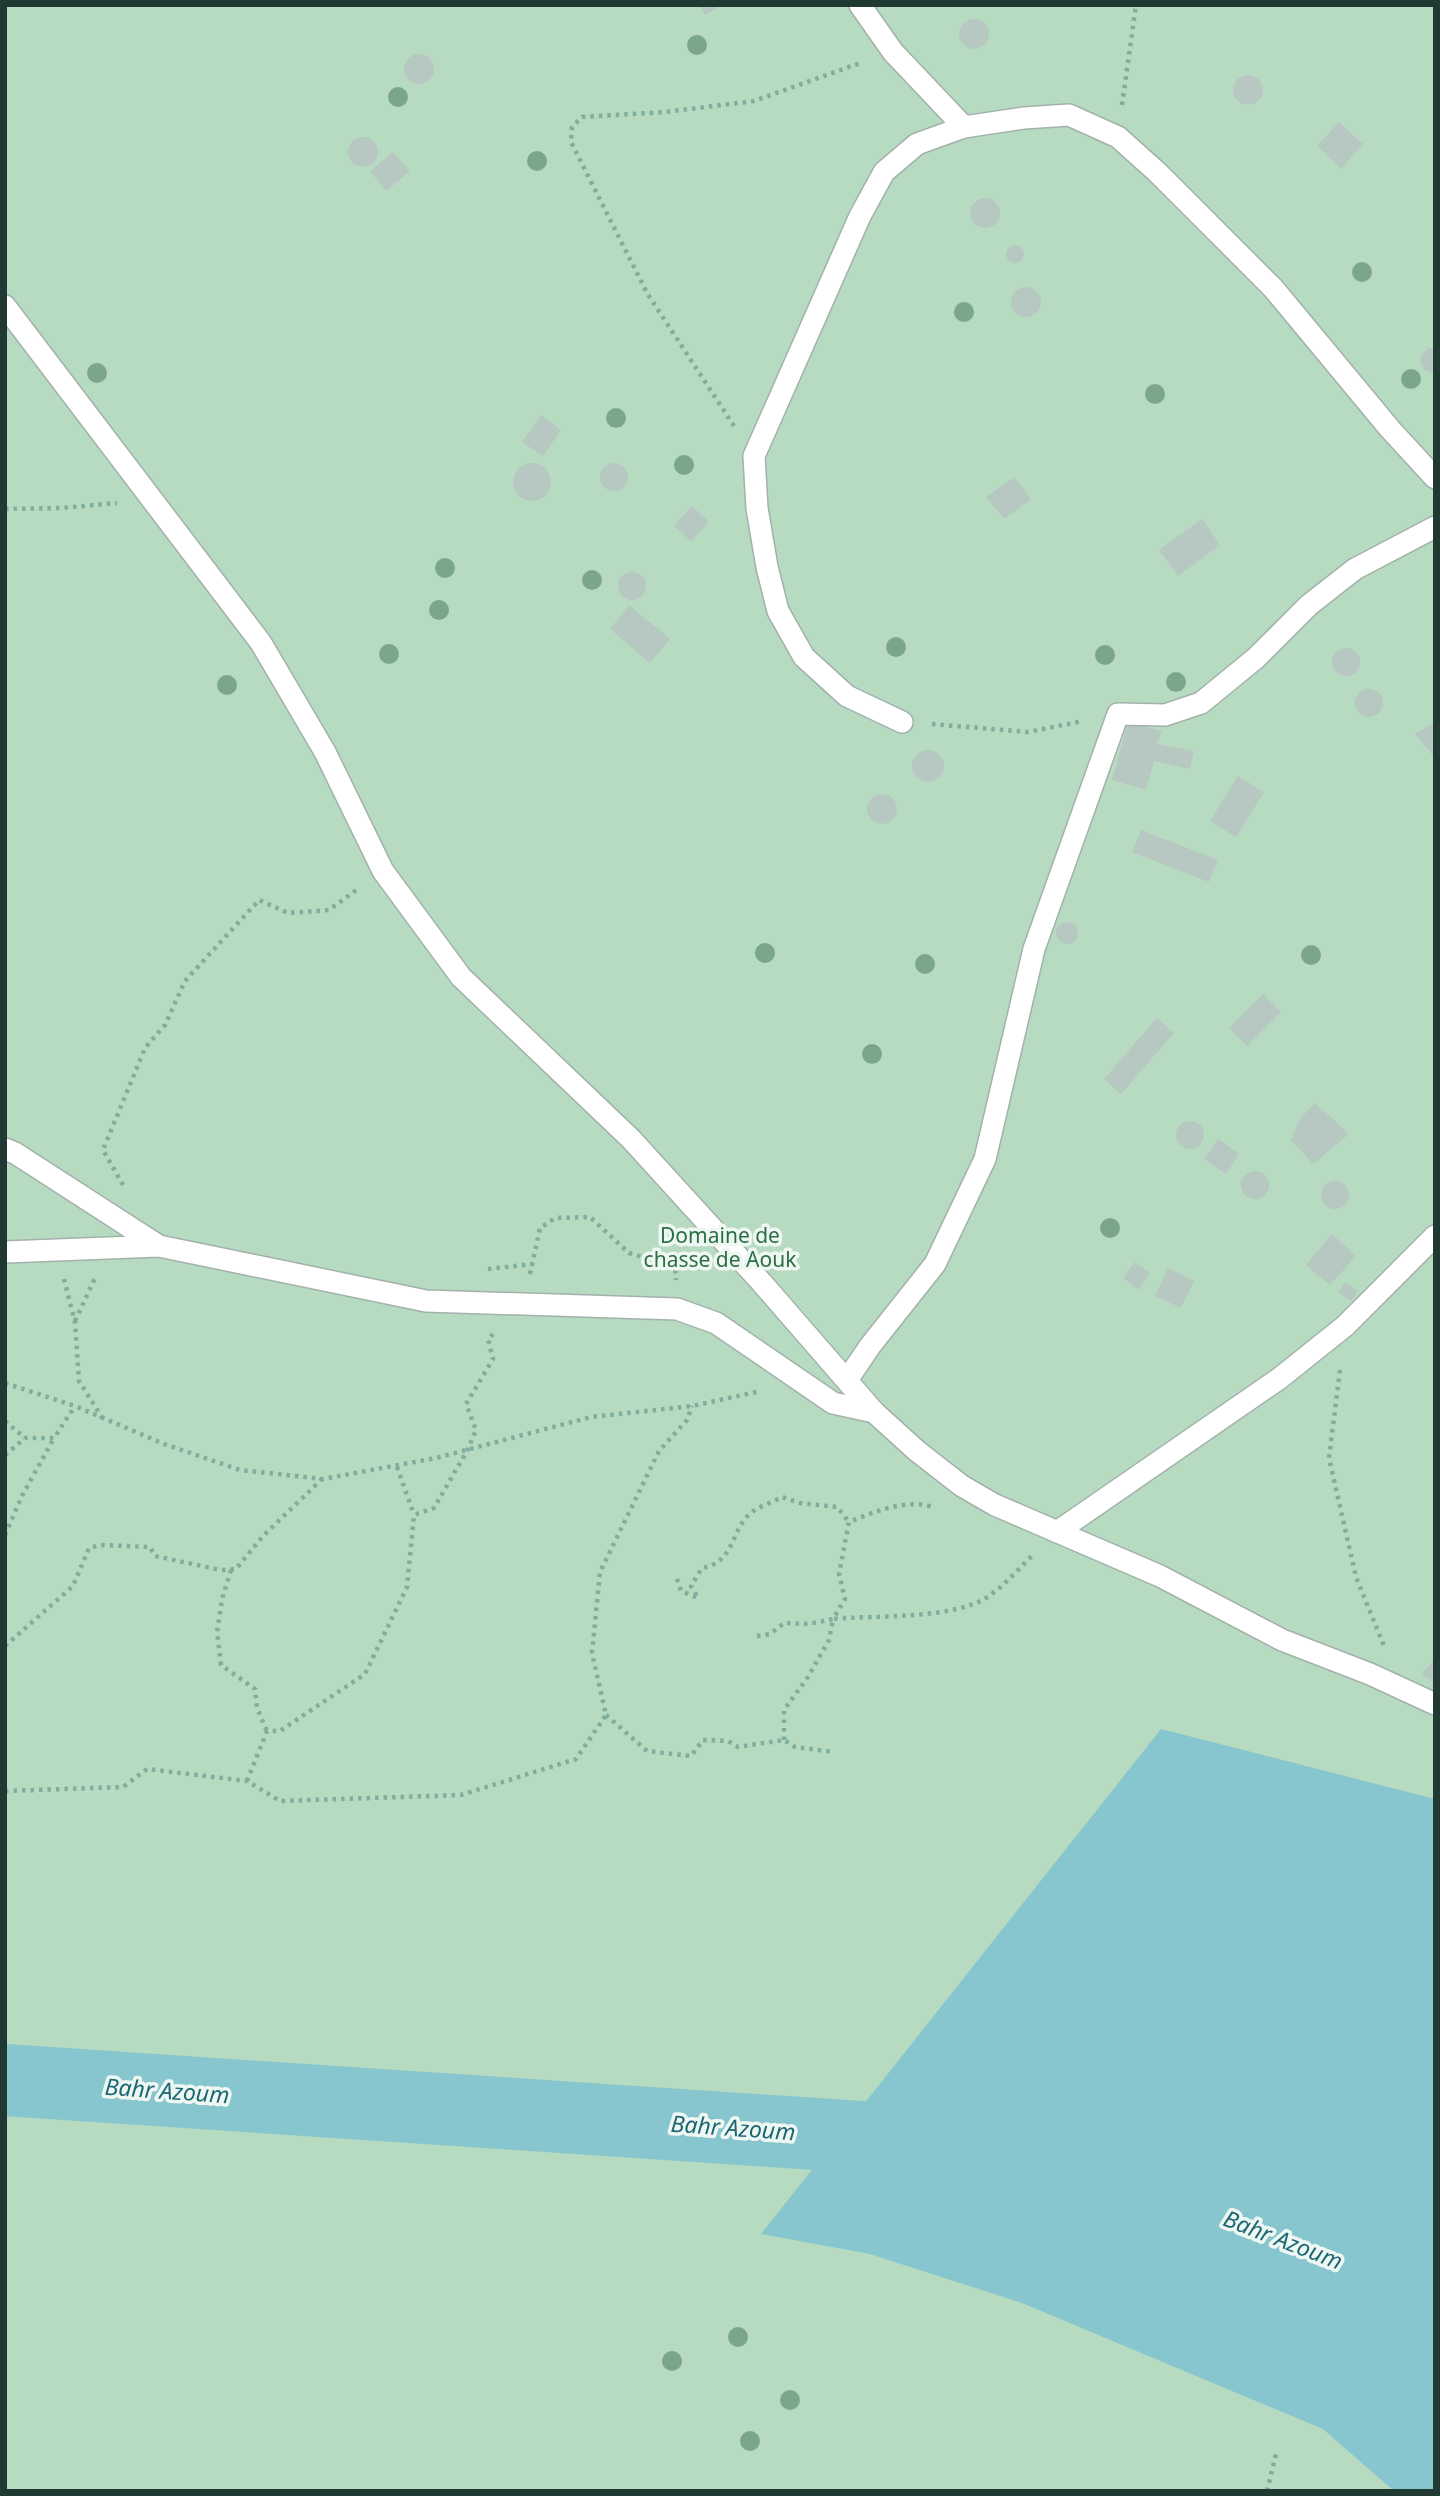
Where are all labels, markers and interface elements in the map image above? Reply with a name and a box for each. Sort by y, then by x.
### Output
park label: Domaine de chasse de Aouk [644,1221,797,1273]
water label: Bahr Azoum [104,2070,230,2110]
water label: Bahr Azoum [670,2107,796,2147]
water label: Bahr Azoum [1219,2202,1347,2276]

